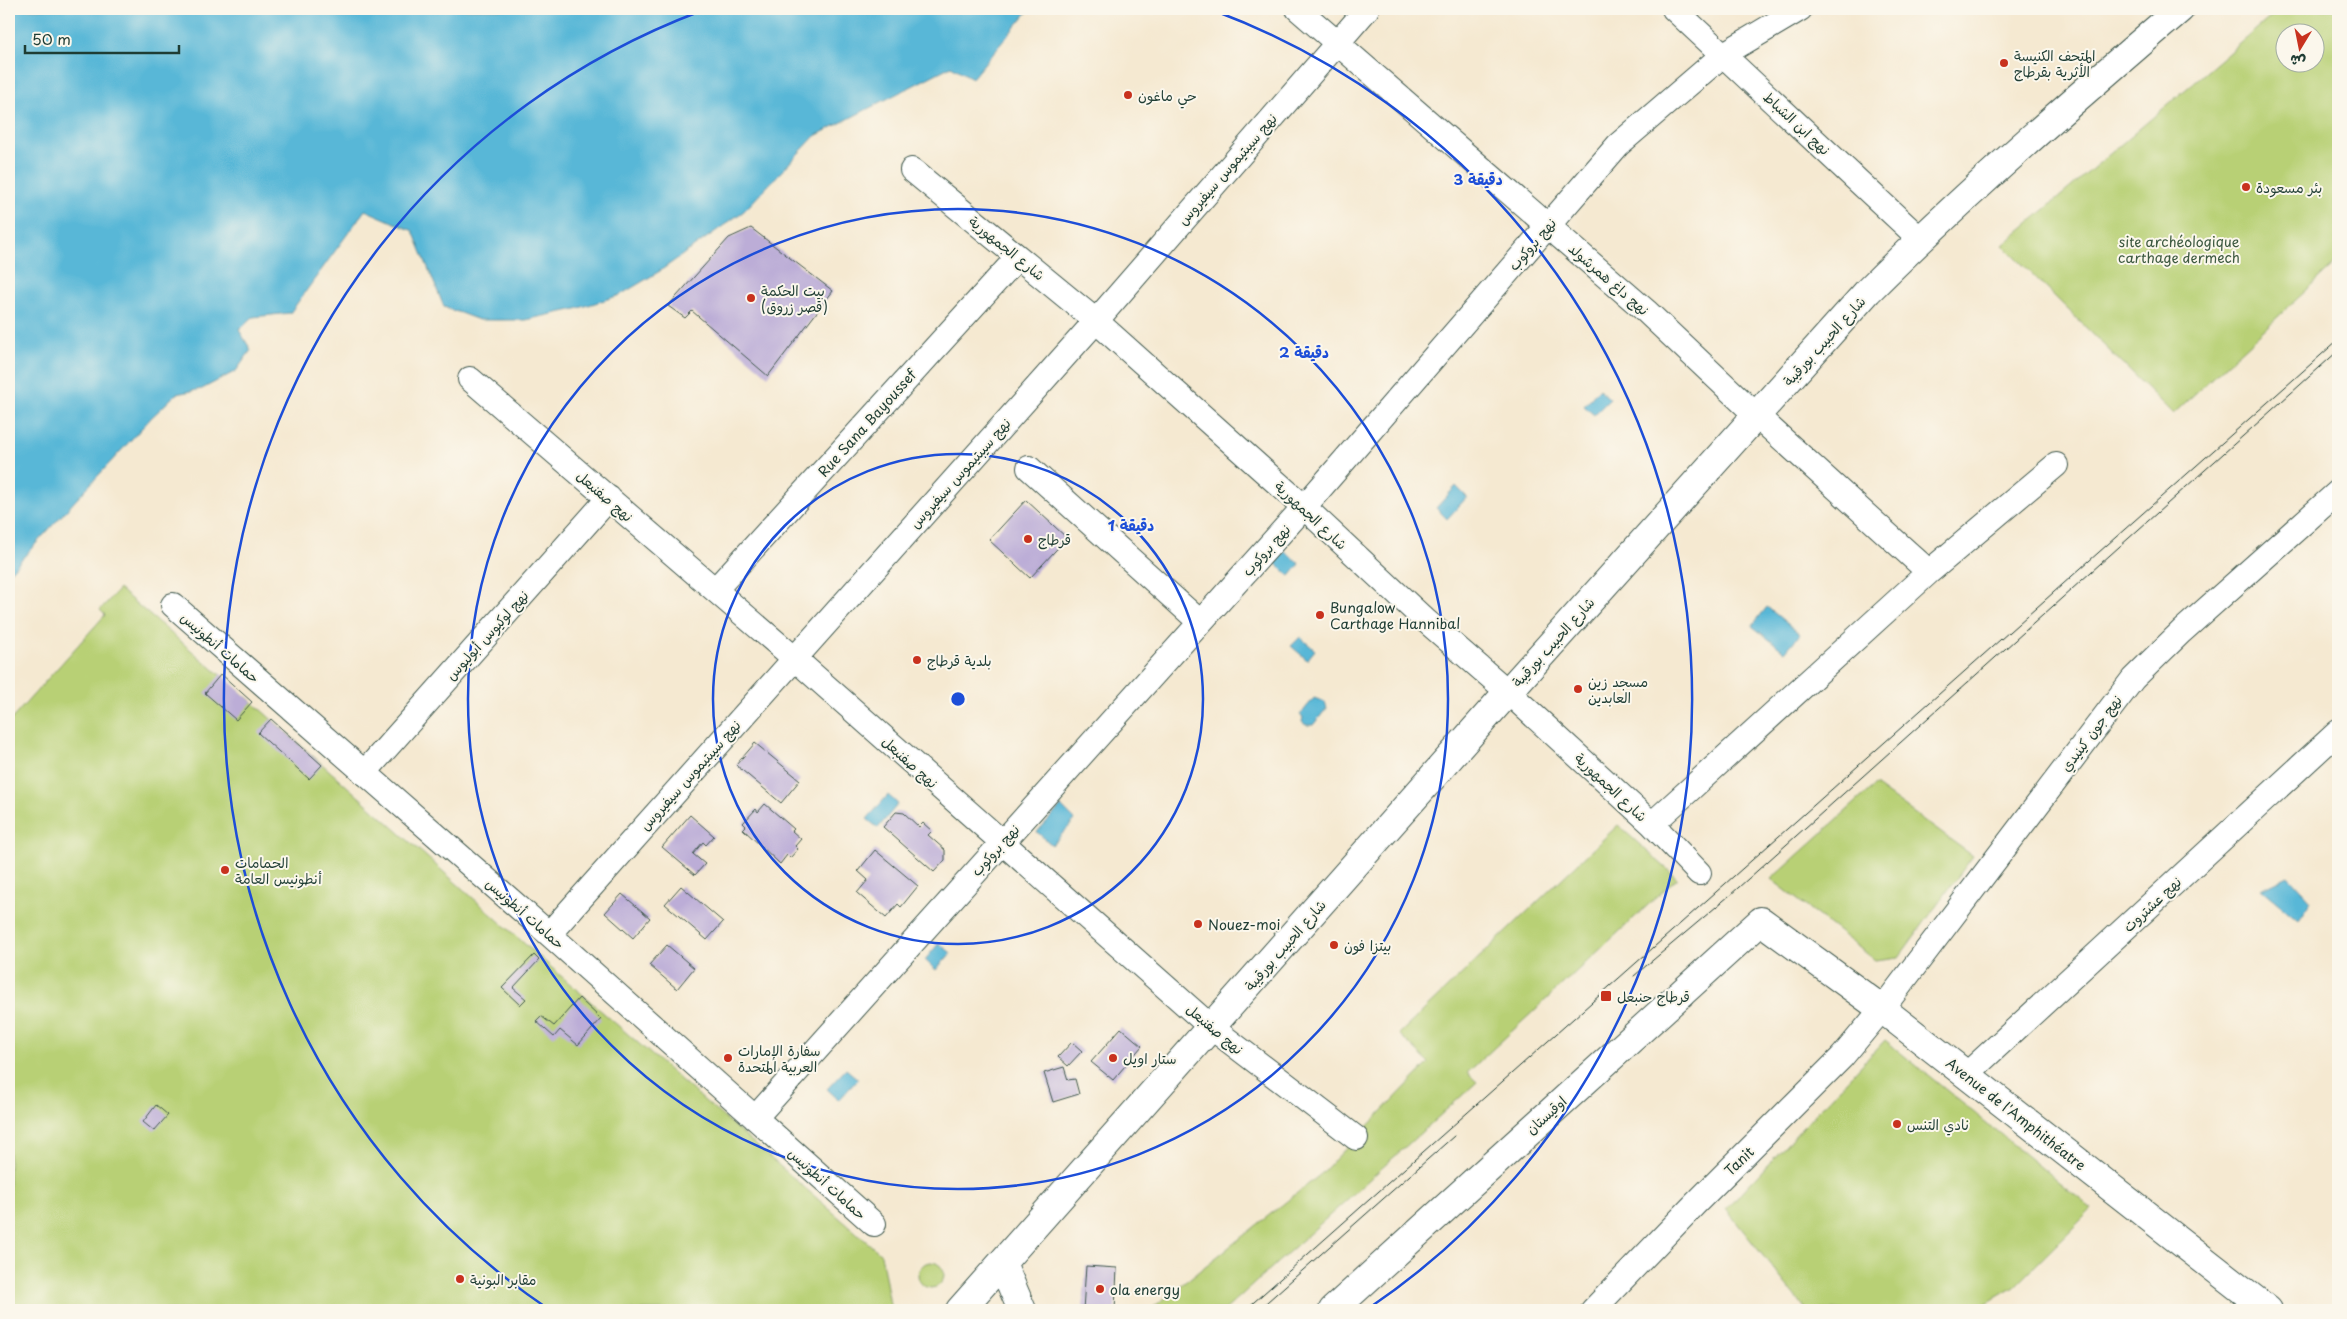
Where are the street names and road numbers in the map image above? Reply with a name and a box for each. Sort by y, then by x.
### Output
street label: نهج ابن الشباط [1759,86,1835,160]
street label: نهج سيبتيموس سيفيروس [1172,108,1282,230]
street label: شارع الجمهورية [964,211,1050,285]
street label: نهج بروكوب [1503,213,1561,275]
street label: نهج داغ همرشولد [1564,238,1654,320]
street label: شارع الحبيب بورقيبة [1778,291,1870,391]
street label: Rue Sana Bayoussef [813,364,922,481]
street label: نهج سيبتيموس سيفيروس [905,413,1015,533]
street label: نهج صفنبعل [572,465,638,527]
street label: شارع الجمهورية [1270,476,1352,554]
street label: نهج بروكوب [1237,519,1295,581]
street label: نهج لوكيوس أبوليوس [441,585,533,685]
street label: شارع الحبيب بورقيبة [1507,592,1599,692]
street label: حمامات أنطونيس [176,607,264,687]
street label: نهج جون كينيدي [2055,690,2128,776]
street label: نهج سيبتيموس سيفيروس [635,715,745,835]
street label: نهج صفنبعل [877,731,943,793]
street label: شارع الجمهورية [1570,748,1652,826]
street label: نهج بروكوب [966,819,1024,881]
street label: نهج عشتروت [2118,871,2186,937]
street label: حمامات أنطونيس [481,873,569,953]
street label: شارع الحبيب بورقيبة [1239,895,1331,995]
street label: نهج صفنبعل [1182,999,1248,1059]
street label: Avenue de l'Amphithéatre [1942,1053,2090,1175]
street label: اوقيستان [1521,1091,1571,1139]
street label: Tanit [1719,1141,1759,1181]
street label: حمامات أنطونيس [784,1142,871,1224]

